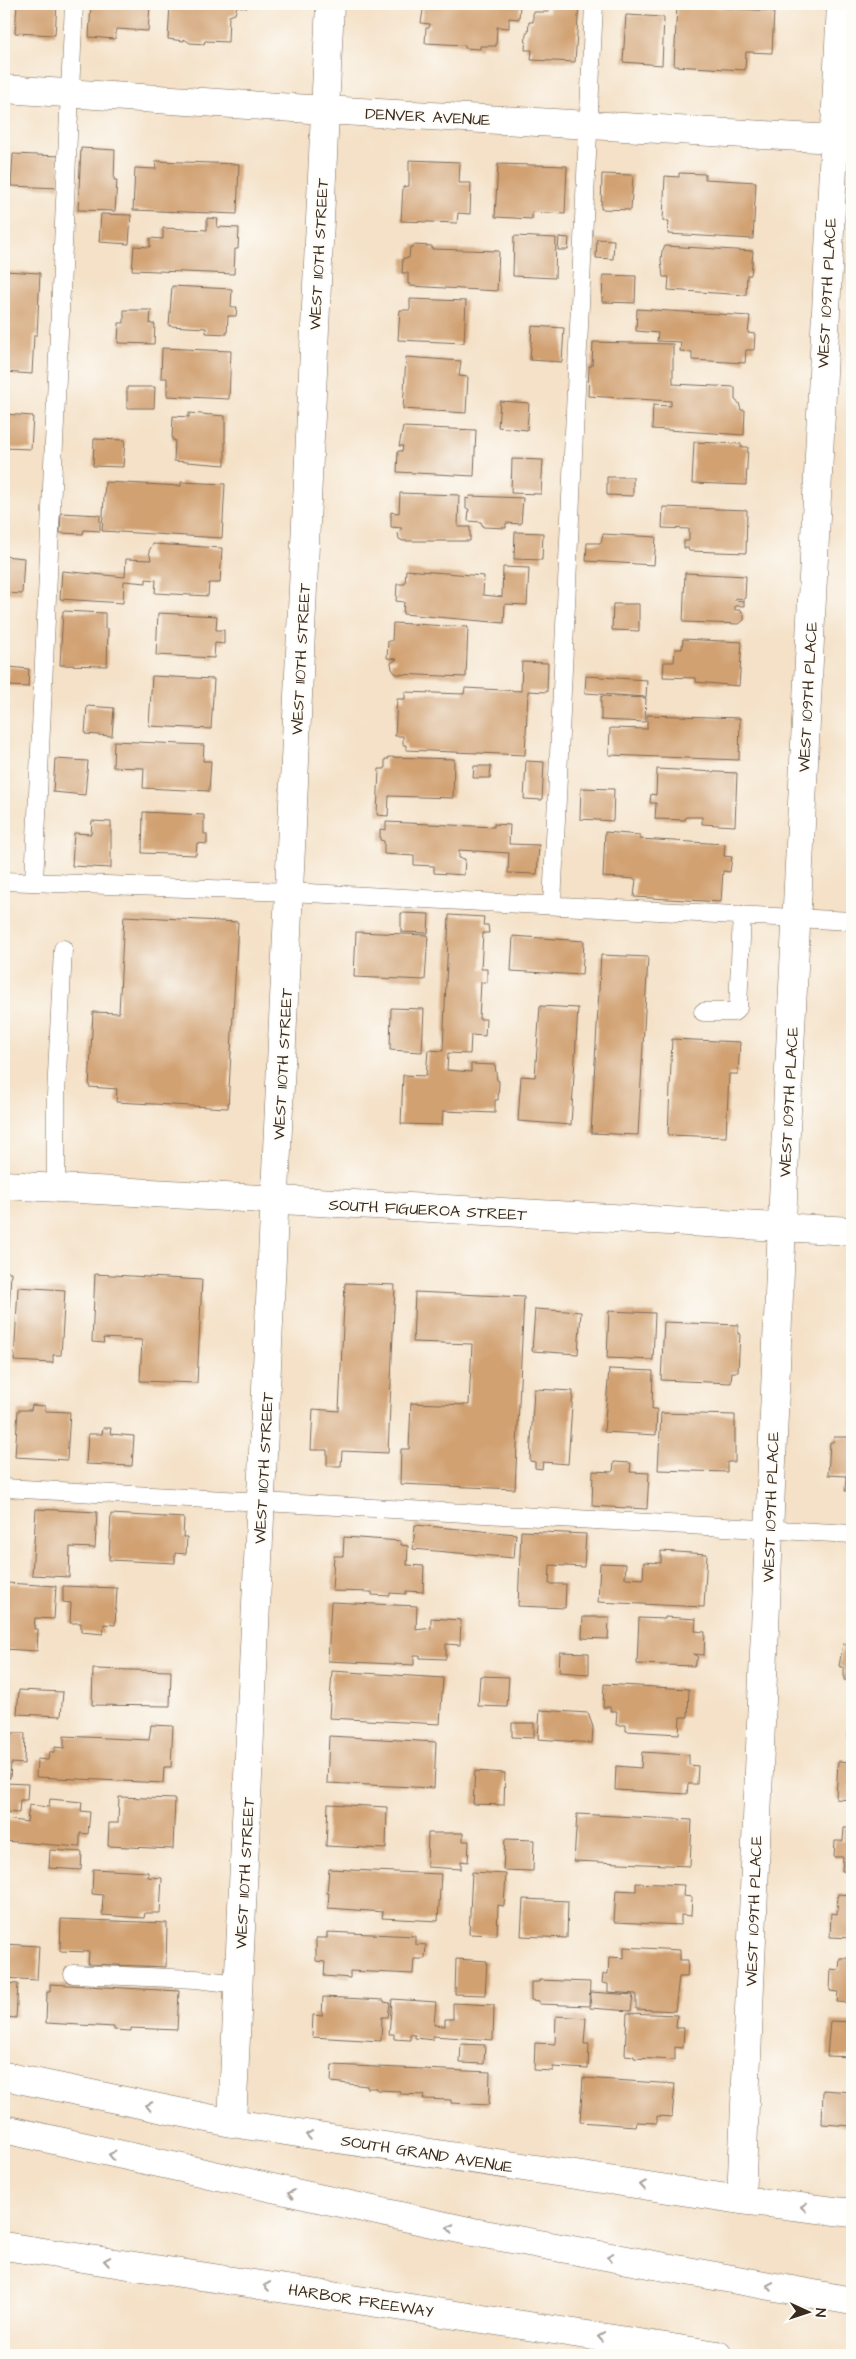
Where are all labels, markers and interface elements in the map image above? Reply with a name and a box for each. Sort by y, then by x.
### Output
street label: DENVER AVENUE [365,103,492,131]
street label: WEST 110TH STREET [304,178,334,331]
street label: WEST 109TH PLACE [812,217,842,369]
street label: WEST 110TH STREET [286,583,316,736]
street label: WEST 109TH PLACE [793,621,823,773]
street label: WEST 110TH STREET [268,988,298,1141]
street label: WEST 109TH PLACE [774,1026,804,1178]
street label: SOUTH FIGUEROA STREET [328,1194,528,1226]
street label: WEST 110TH STREET [249,1392,279,1545]
street label: WEST 109TH PLACE [757,1431,785,1583]
street label: WEST 110TH STREET [230,1797,260,1950]
street label: WEST 109TH PLACE [740,1835,768,1987]
one-way arrow [145,2102,154,2112]
one-way arrow [305,2130,313,2141]
street label: SOUTH GRAND AVENUE [339,2130,515,2179]
one-way arrow [108,2150,117,2160]
one-way arrow [638,2181,647,2191]
one-way arrow [287,2189,296,2199]
one-way arrow [800,2202,808,2213]
one-way arrow [446,2223,455,2233]
one-way arrow [606,2253,614,2263]
one-way arrow [102,2257,111,2267]
street label: HARBOR FREEWAY [287,2279,435,2323]
one-way arrow [263,2281,271,2292]
one-way arrow [765,2281,774,2292]
north arrow [784,2286,834,2336]
text: N [810,2308,830,2318]
one-way arrow [597,2333,605,2343]

